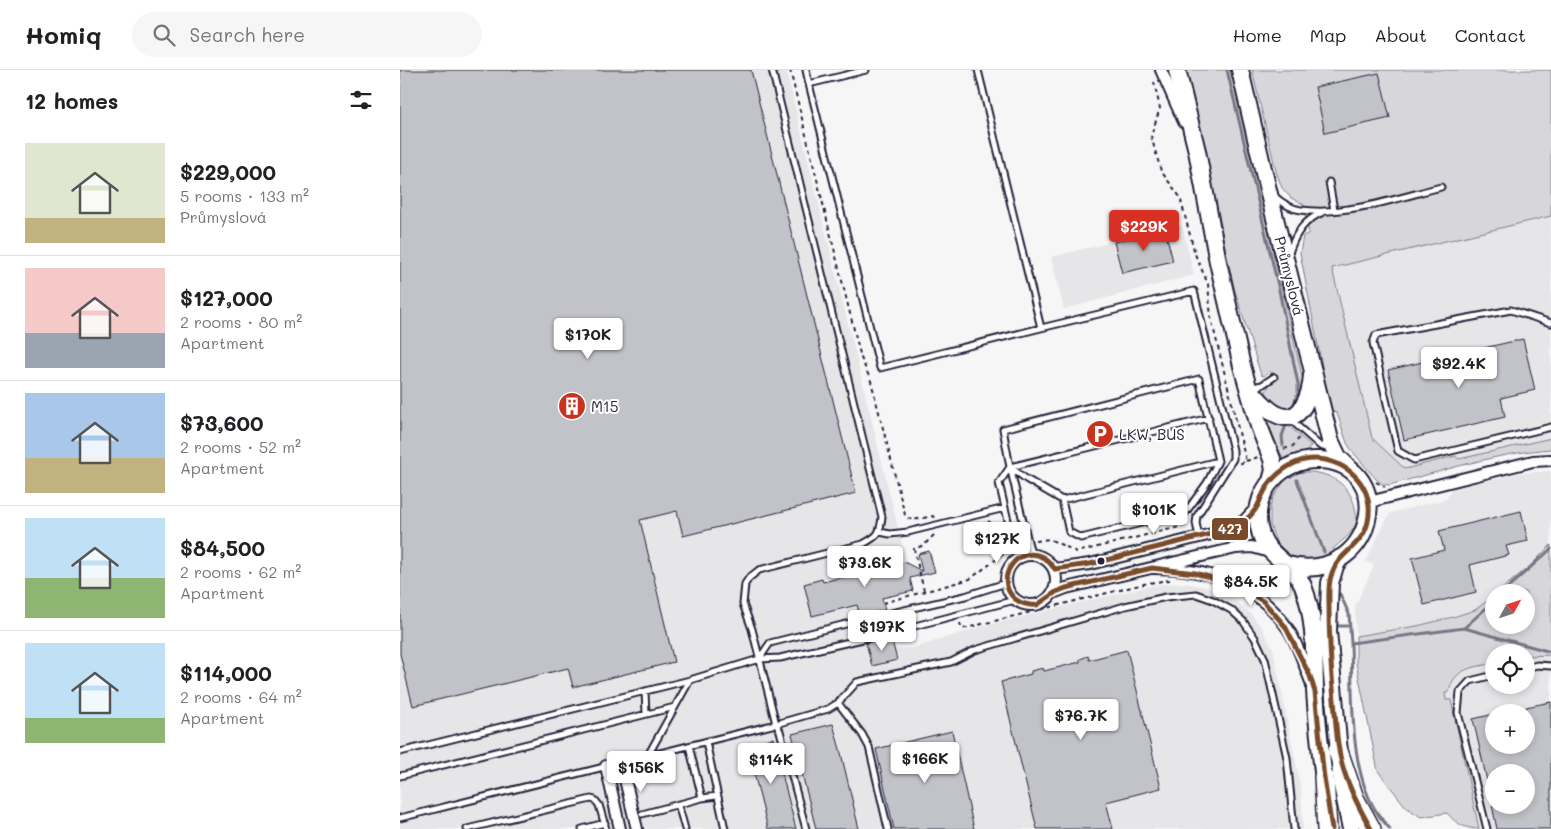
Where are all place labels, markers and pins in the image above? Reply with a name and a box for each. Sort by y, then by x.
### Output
pin: $229K [1109,210,1179,252]
pin: $170K [553,318,623,360]
pin: $92.4K [1418,346,1500,389]
building icon: M15 [557,391,587,421]
place label: M15 [591,396,618,416]
parking icon: LKW, BUS [1085,419,1115,449]
place label: LKW, BUS [1119,424,1185,444]
pin: $101K [1119,492,1189,535]
pin: $127K [962,522,1032,564]
pin: $73.6K [824,546,906,588]
unlabelled marker [1096,556,1106,566]
pin: $84.5K [1210,564,1292,607]
pin: $197K [847,610,917,652]
pin: $76.7K [1040,698,1122,741]
pin: $114K [736,742,806,785]
pin: $166K [890,742,960,784]
pin: $156K [606,750,676,793]

